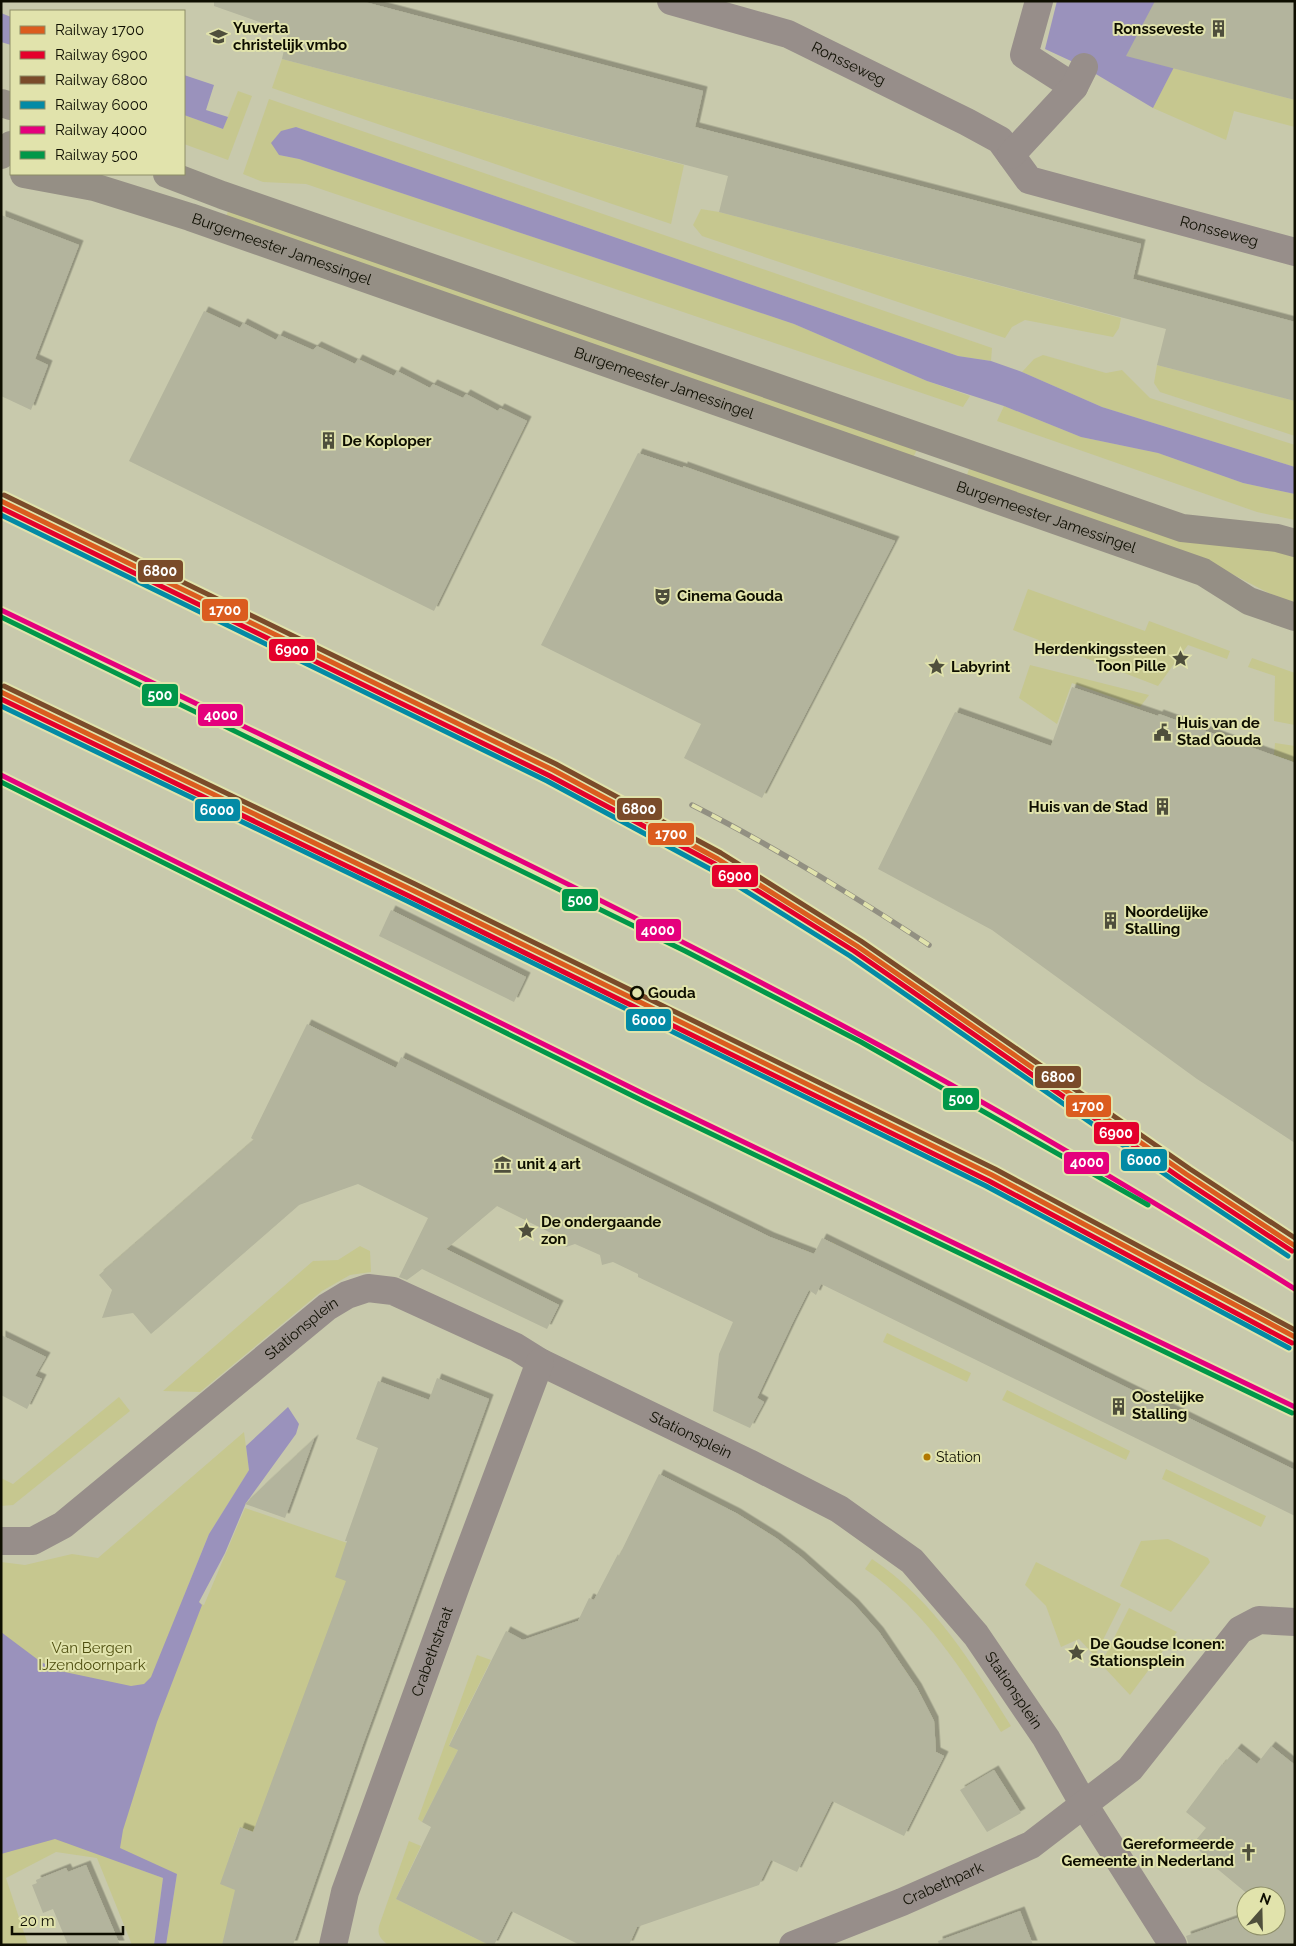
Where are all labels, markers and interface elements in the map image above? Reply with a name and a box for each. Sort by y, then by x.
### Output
legend [10,10,185,175]
place label: Yuverta christelijk vmbo [233,19,347,54]
building icon: Ronsseveste [1208,19,1228,39]
place label: Ronsseveste [1114,20,1204,38]
text: Railway 1700 [55,21,144,39]
school or university icon: Yuverta christelijk vmbo [209,27,229,47]
street label: Ronsseweg [808,38,889,90]
text: Railway 6900 [55,46,148,64]
text: Railway 6800 [55,71,148,89]
text: Railway 6000 [55,96,148,114]
text: Railway 4000 [55,121,147,139]
text: Railway 500 [55,146,138,164]
street label: Burgemeester Jamessingel [189,209,375,289]
street label: Ronsseweg [1178,212,1260,251]
street label: Burgemeester Jamessingel [572,343,757,423]
building icon: De Koploper [318,431,338,451]
place label: De Koploper [342,432,432,450]
street label: Burgemeester Jamessingel [954,477,1139,557]
line badge: 6800 [137,559,184,583]
text: 6800 [143,563,177,579]
theatre icon: Cinema Gouda [653,586,673,606]
place label: Cinema Gouda [677,587,783,605]
line badge: 1700 [201,598,249,622]
text: 1700 [209,602,241,618]
line badge: 6900 [268,638,316,662]
place label: Herdenkingssteen Toon Pille [1034,640,1166,675]
text: 6900 [275,642,309,658]
place icon: Herdenkingssteen Toon Pille [1170,648,1190,668]
place icon: Labyrint [927,657,947,677]
place label: Labyrint [951,658,1011,676]
line badge: 500 [141,683,179,707]
text: 500 [148,687,172,703]
line badge: 4000 [197,703,244,727]
text: 4000 [204,707,238,723]
place label: Huis van de Stad Gouda [1177,714,1262,749]
public building icon: Huis van de Stad Gouda [1153,722,1173,742]
line badge: 6800 [616,797,663,821]
building icon: Huis van de Stad [1152,797,1172,817]
line badge: 6000 [194,798,241,822]
place label: Huis van de Stad [1028,798,1148,816]
text: 6800 [622,801,656,817]
text: 6000 [200,802,234,818]
line badge: 1700 [647,822,695,846]
text: 1700 [655,826,687,842]
line badge: 6900 [711,864,759,888]
text: 6900 [718,868,752,884]
line badge: 500 [561,888,599,912]
text: 500 [568,892,592,908]
place label: Noordelijke Stalling [1125,903,1208,938]
building icon: Noordelijke Stalling [1101,911,1121,931]
line badge: 4000 [635,918,682,942]
text: 4000 [641,922,675,938]
place label: Gouda [648,984,696,1002]
marker: Gouda [630,986,644,1000]
line badge: 6000 [625,1008,672,1032]
text: 6000 [632,1012,666,1028]
line badge: 6800 [1034,1065,1082,1089]
text: 6800 [1041,1069,1075,1085]
line badge: 500 [942,1087,980,1111]
text: 500 [949,1091,973,1107]
line badge: 1700 [1065,1094,1112,1118]
text: 1700 [1072,1098,1104,1114]
line badge: 6900 [1093,1121,1140,1145]
text: 6900 [1099,1125,1133,1141]
line badge: 6000 [1120,1148,1168,1172]
line badge: 4000 [1063,1151,1110,1175]
text: 6000 [1127,1152,1161,1168]
museum icon: unit 4 art [493,1154,513,1174]
text: 4000 [1070,1154,1104,1170]
place label: unit 4 art [517,1155,581,1173]
place label: De ondergaande zon [541,1213,661,1248]
place icon: De ondergaande zon [517,1221,537,1241]
street label: Stationsplein [261,1293,341,1364]
place label: Oostelijke Stalling [1132,1388,1204,1423]
building icon: Oostelijke Stalling [1108,1396,1128,1416]
street label: Stationsplein [647,1407,735,1462]
place label: Station [936,1449,981,1465]
marker: Station [922,1452,932,1462]
street label: Crabethstraat [408,1604,457,1699]
place label: De Goudse Iconen: Stationsplein [1090,1635,1225,1670]
park label: Van Bergen IJzendoornpark [38,1639,146,1674]
place icon: De Goudse Iconen: Stationsplein [1066,1643,1086,1663]
street label: Stationsplein [981,1648,1046,1732]
place label: Gereformeerde Gemeente in Nederland [1062,1835,1234,1870]
church icon: Gereformeerde Gemeente in Nederland [1238,1843,1258,1863]
street label: Crabethpark [900,1858,986,1910]
north arrow [1236,1886,1286,1936]
text: N [1258,1889,1273,1908]
scale bar [12,1904,124,1936]
text: 20 m [20,1912,55,1930]

